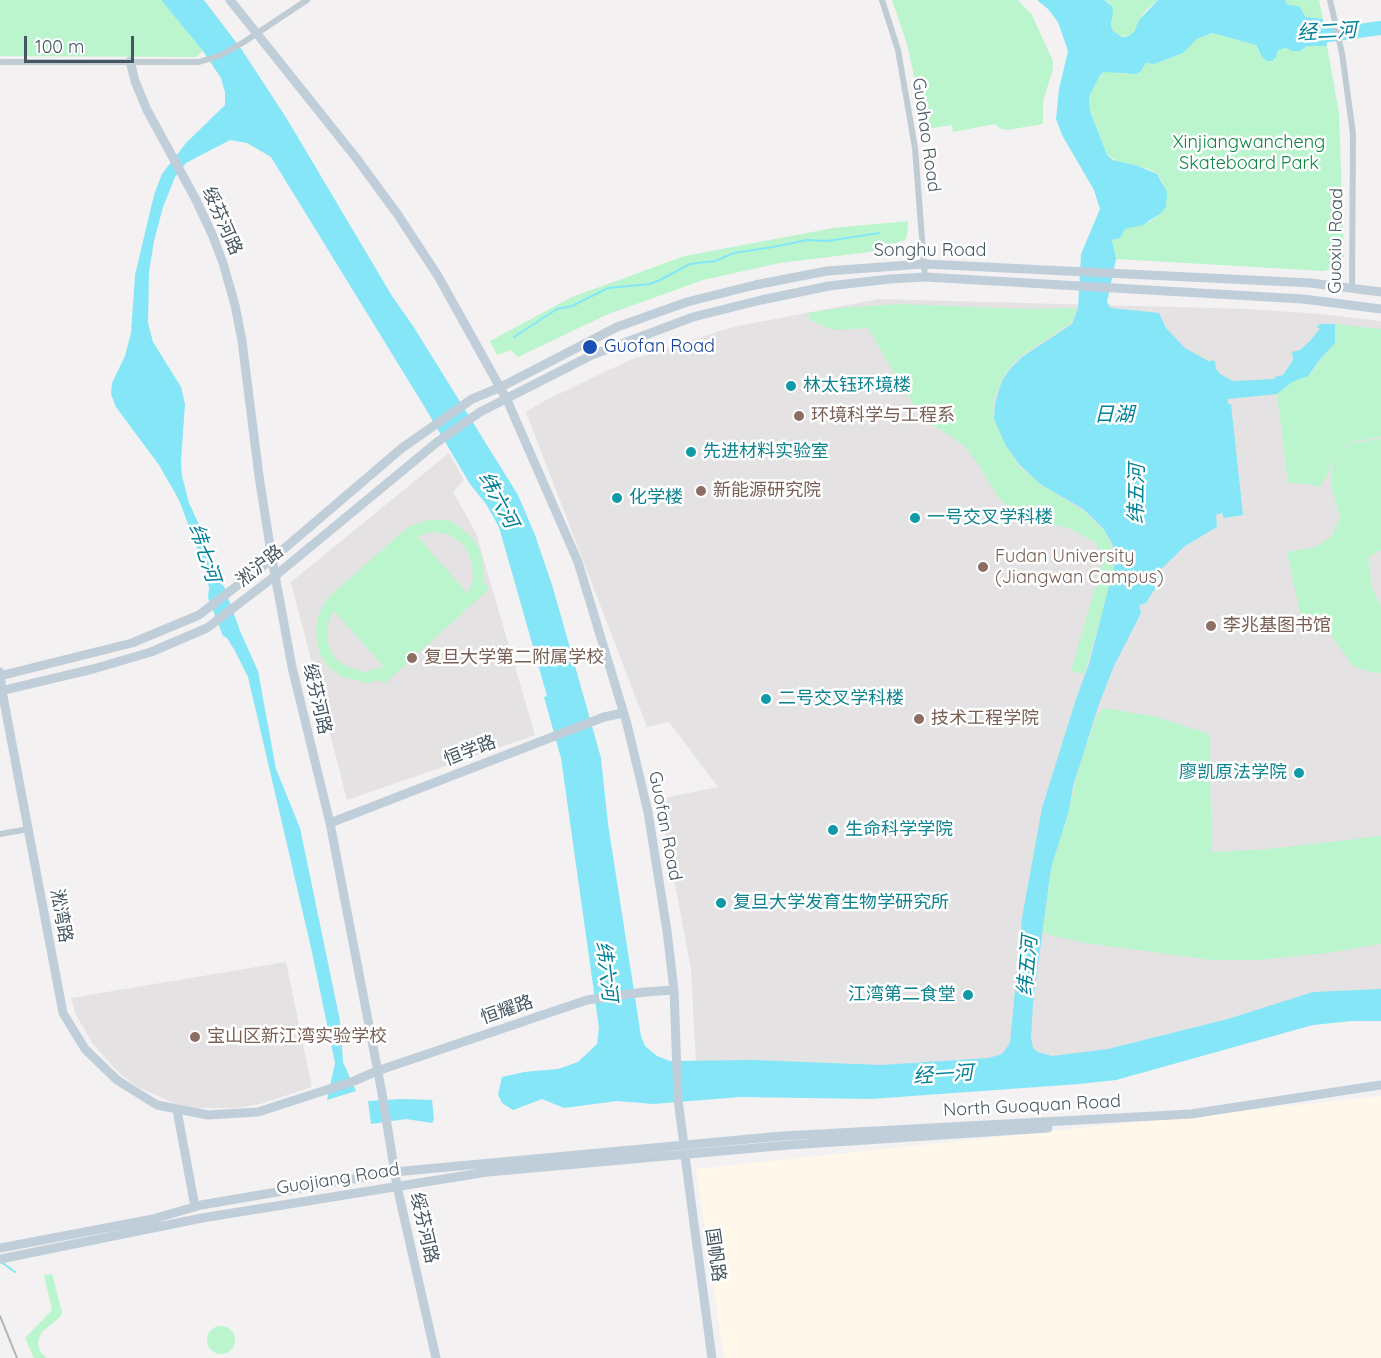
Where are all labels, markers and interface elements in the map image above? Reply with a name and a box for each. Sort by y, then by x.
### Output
water label: 经二河 [1296,18,1358,46]
scale bar [27,24,136,62]
text: 100 m [35,35,84,58]
street label: Guohao Road [907,76,945,194]
park label: Xinjiangwancheng Skateboard Park [1173,132,1325,174]
street label: 绥芬河路 [197,184,247,258]
street label: Guoxiu Road [1324,188,1348,294]
street label: Songhu Road [874,240,986,262]
place label: Guofan Road [604,336,715,358]
marker: Guofan Road [581,338,599,356]
place label: 林太钰环境楼 [803,375,911,397]
marker: 林太钰环境楼 [784,379,798,393]
water label: 日湖 [1094,403,1134,427]
place label: 环境科学与工程系 [811,405,955,427]
marker: 环境科学与工程系 [792,409,806,423]
place label: 先进材料实验室 [703,441,829,463]
marker: 先进材料实验室 [684,445,698,459]
water label: 纬五河 [1124,464,1150,524]
water label: 纬六河 [473,468,523,532]
place label: 新能源研究院 [713,480,821,502]
marker: 新能源研究院 [694,484,708,498]
place label: 化学楼 [629,487,683,509]
marker: 化学楼 [610,491,624,505]
place label: 一号交叉学科楼 [927,507,1053,529]
marker: 一号交叉学科楼 [908,511,922,525]
water label: 纬七河 [183,521,225,585]
street label: 淞沪路 [232,541,288,591]
place label: Fudan University (Jiangwan Campus) [995,546,1164,588]
marker: Fudan University (Jiangwan Campus) [976,560,990,574]
place label: 李兆基图书馆 [1223,615,1331,637]
marker: 李兆基图书馆 [1204,619,1218,633]
place label: 复旦大学第二附属学校 [424,647,604,669]
marker: 复旦大学第二附属学校 [405,651,419,665]
street label: 绥芬河路 [298,661,336,737]
place label: 二号交叉学科楼 [778,688,904,710]
marker: 二号交叉学科楼 [759,692,773,706]
place label: 技术工程学院 [931,708,1039,730]
marker: 技术工程学院 [912,712,926,726]
street label: 恒学路 [441,731,499,771]
place label: 廖凯原法学院 [1179,762,1287,784]
marker: 廖凯原法学院 [1292,766,1306,780]
street label: Guofan Road [644,769,686,883]
place label: 生命科学学院 [845,819,953,841]
marker: 生命科学学院 [826,823,840,837]
street label: 淞湾路 [46,888,76,944]
place label: 复旦大学发育生物学研究所 [733,892,949,914]
marker: 复旦大学发育生物学研究所 [714,896,728,910]
water label: 纬五河 [1013,935,1043,997]
water label: 纬六河 [590,940,622,1002]
place label: 江湾第二食堂 [848,984,956,1006]
marker: 江湾第二食堂 [961,988,975,1002]
street label: 恒耀路 [478,991,536,1029]
place label: 宝山区新江湾实验学校 [207,1026,387,1048]
marker: 宝山区新江湾实验学校 [188,1030,202,1044]
water label: 经一河 [912,1061,974,1089]
street label: North Guoquan Road [943,1091,1121,1121]
street label: Guojiang Road [275,1159,401,1199]
street label: 绥芬河路 [405,1190,443,1266]
street label: 国帆路 [701,1227,729,1283]

